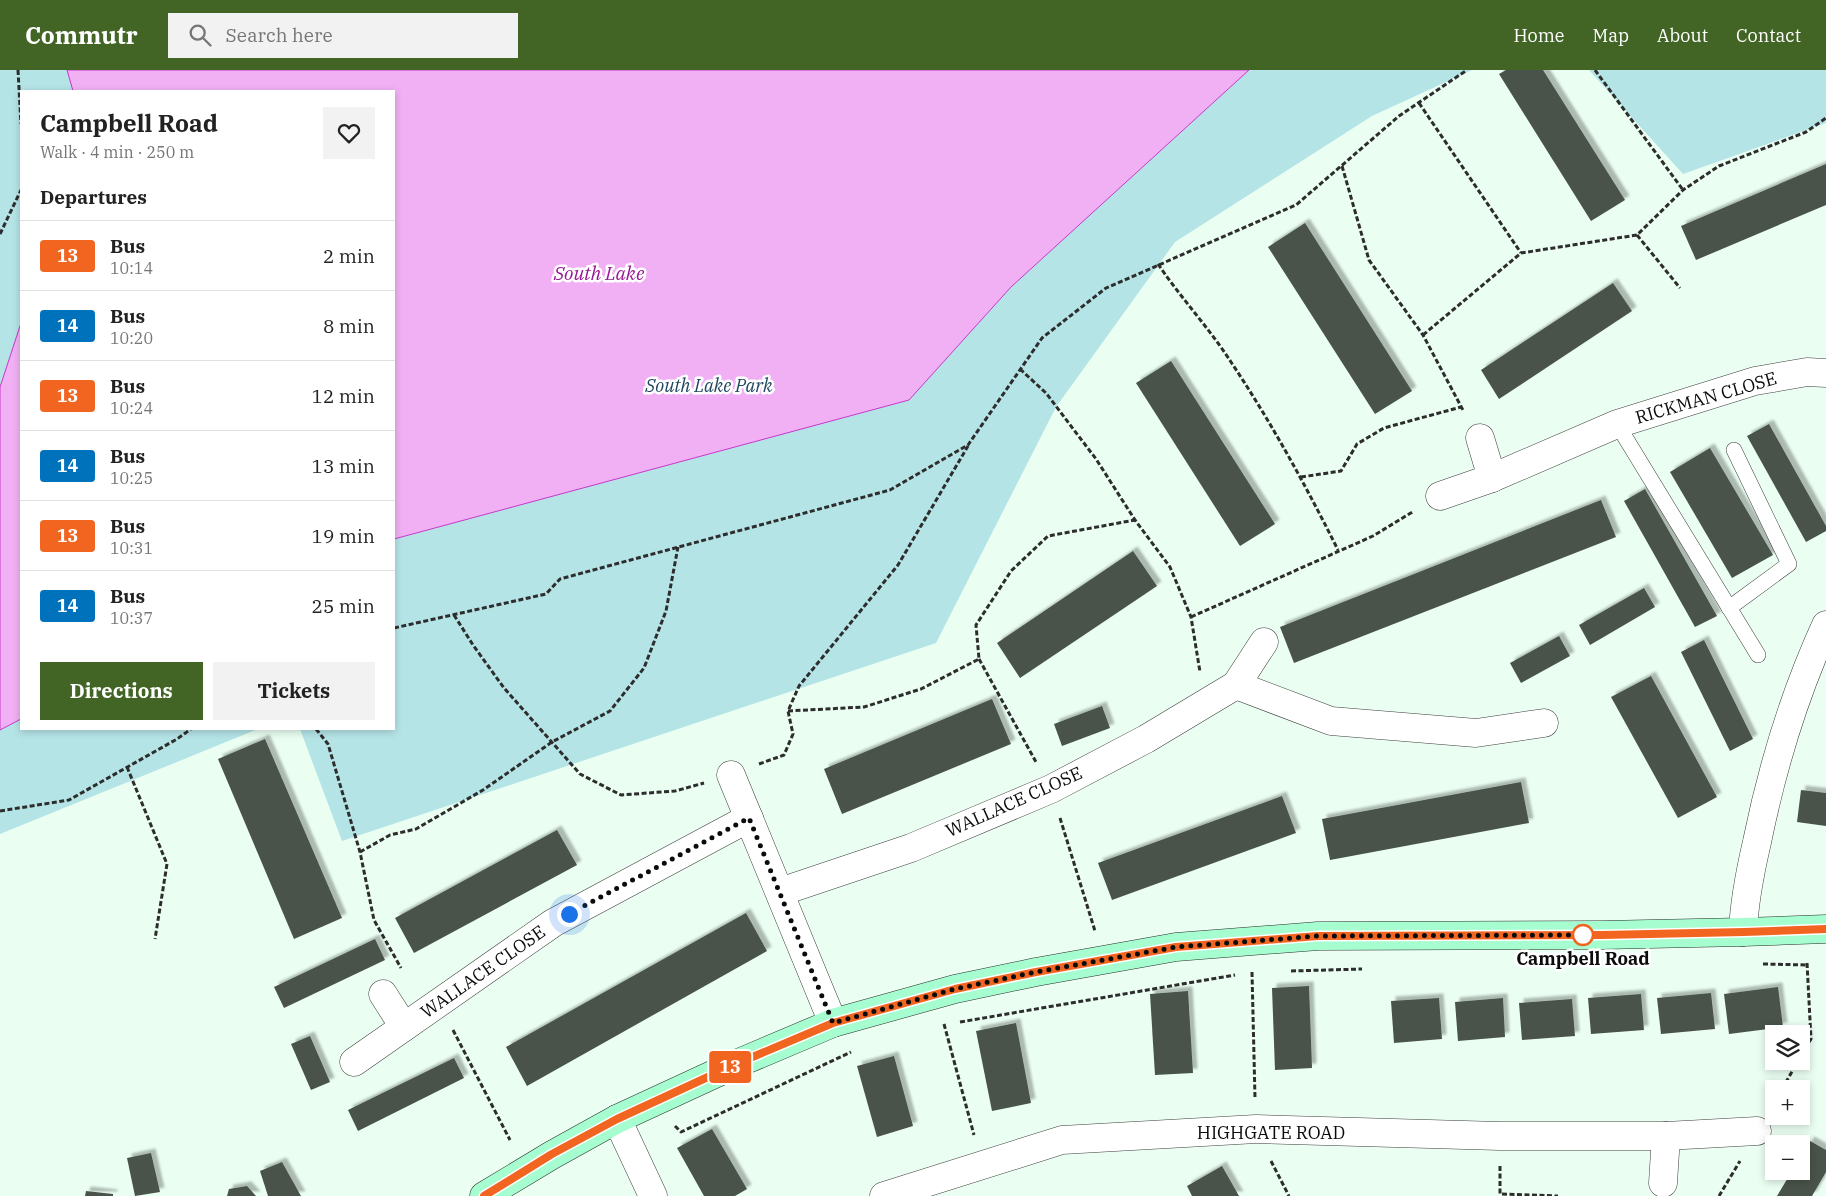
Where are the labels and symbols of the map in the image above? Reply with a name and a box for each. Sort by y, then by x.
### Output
water label: South Lake [553,261,645,285]
street label: RICKMAN CLOSE [1632,366,1779,429]
park label: South Lake Park [644,374,773,397]
street label: WALLACE CLOSE [942,761,1086,842]
your location [557,902,582,927]
street label: WALLACE CLOSE [416,920,550,1023]
marker: Campbell Road [1572,924,1594,946]
place label: Campbell Road [1516,947,1650,970]
line badge: 13 [708,1051,752,1083]
street label: HIGHGATE ROAD [1197,1121,1345,1144]

